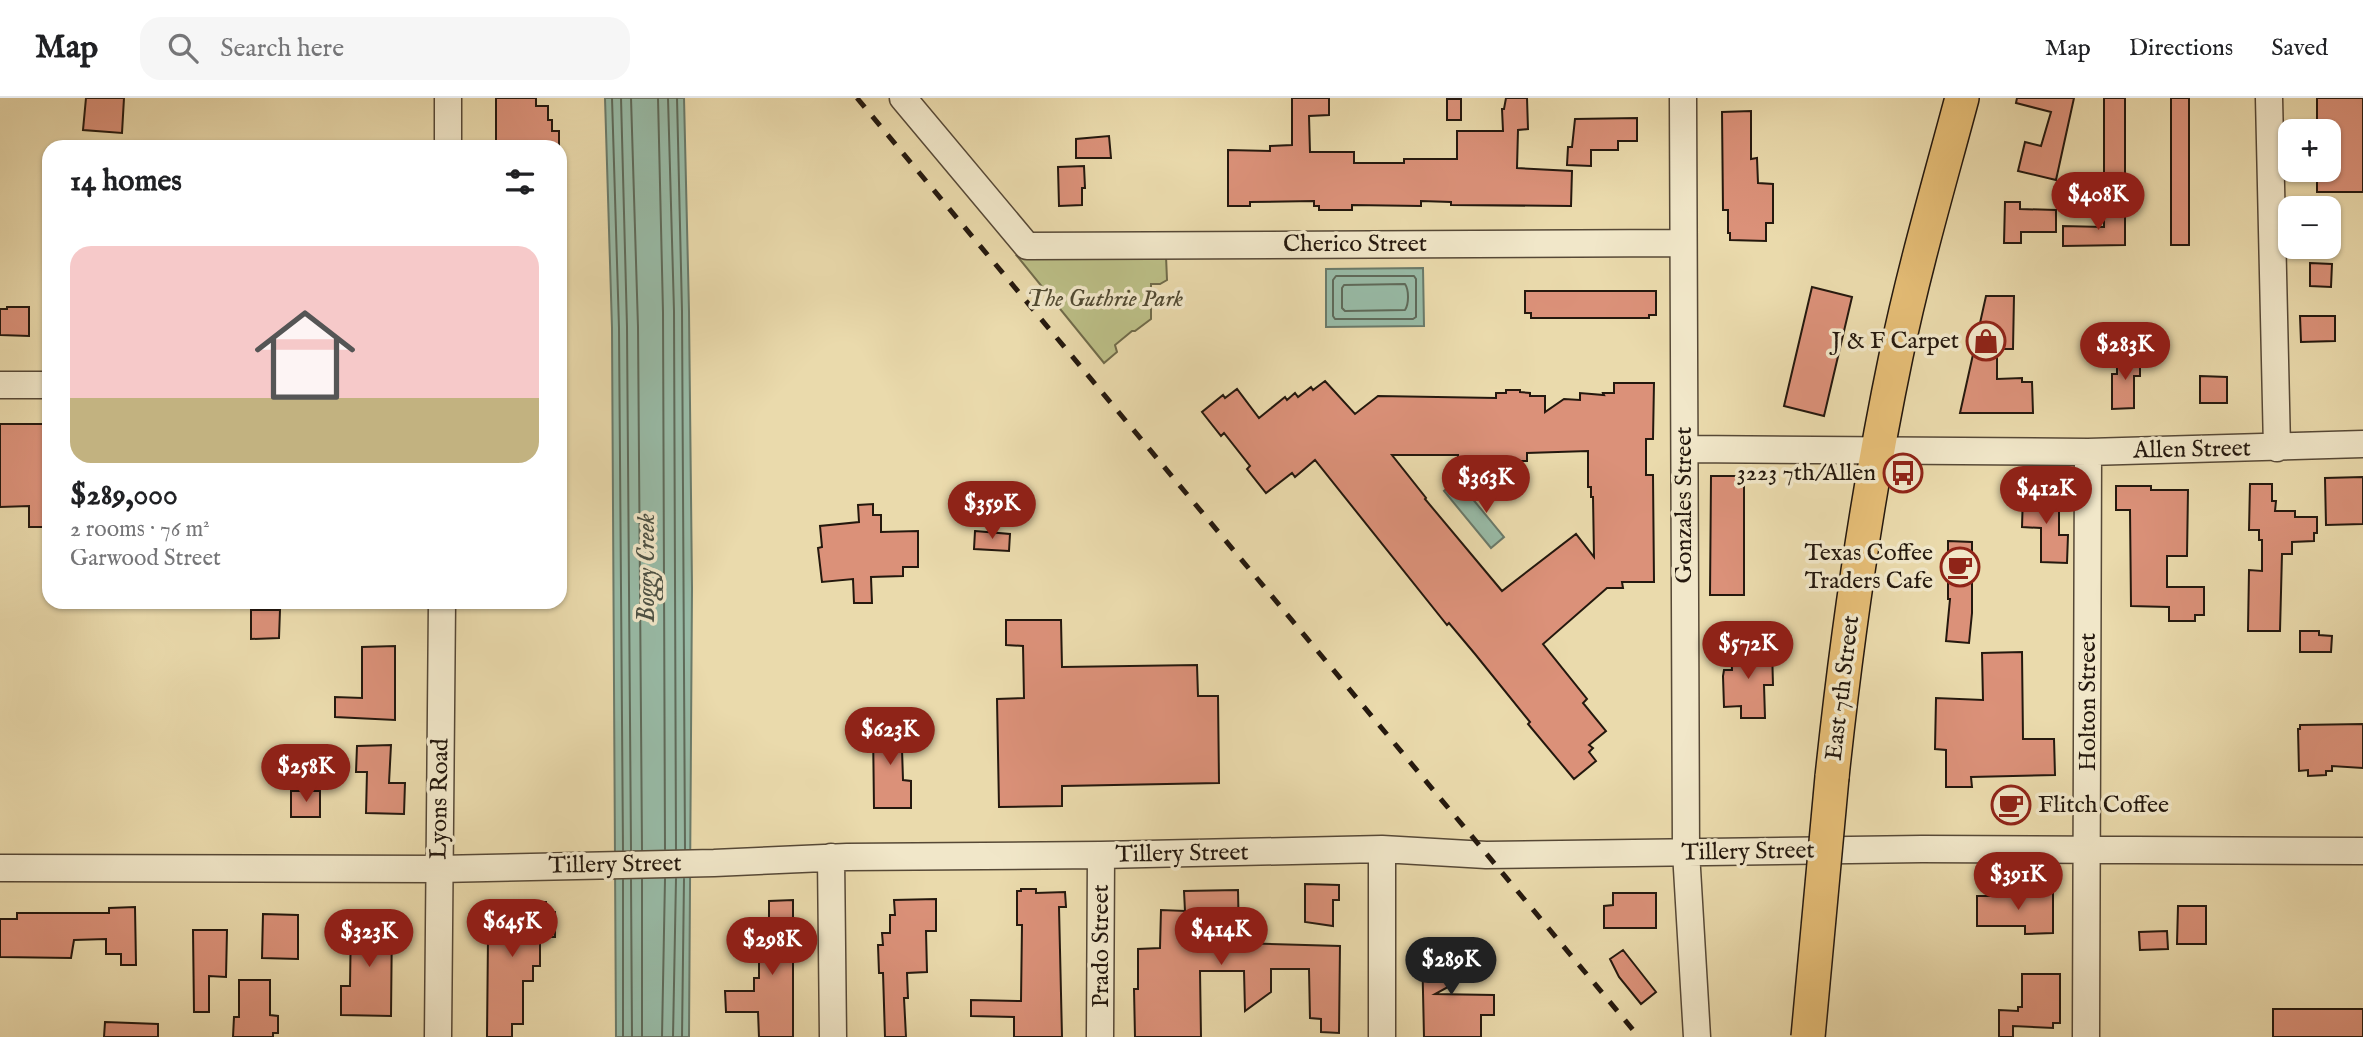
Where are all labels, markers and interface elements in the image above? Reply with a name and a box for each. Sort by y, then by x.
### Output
search box [140,17,630,80]
text: Map [35,27,98,69]
icon: search [164,29,202,67]
text: Search here [220,32,344,65]
text: Map [2045,33,2091,64]
text: Directions [2129,33,2233,64]
text: Saved [2271,33,2328,64]
map controls [2278,119,2341,259]
button: + [2278,119,2341,182]
text: 14 homes [70,163,182,201]
icon: filters [501,163,539,201]
pin: $408K [2049,172,2147,232]
text: $408K [2068,180,2128,209]
button: − [2278,196,2341,259]
street label: Cherico Street [1283,229,1427,260]
park label: The Guthrie Park [1027,284,1184,315]
icon: home [242,292,368,418]
shop icon: J & F Carpet [1965,320,2007,362]
pin: $283K [2076,322,2174,382]
place label: J & F Carpet [1829,326,1959,357]
text: $283K [2096,330,2154,359]
street label: Gonzales Street [1669,427,1700,583]
street label: Allen Street [2132,433,2251,467]
bus stop icon: 3223 7th/Allen [1882,452,1924,494]
pin: $363K [1437,456,1535,515]
place label: 3223 7th/Allen [1737,458,1876,489]
text: $363K [1458,463,1514,492]
pin: $412K [1997,466,2095,526]
text: $412K [2016,474,2076,503]
text: $289,000 [70,477,178,515]
pin: $359K [943,482,1041,541]
text: $359K [964,489,1020,518]
water label: Boggy Creek [630,513,664,623]
text: 2 rooms · 76 m² [70,515,210,544]
place label: Texas Coffee Traders Cafe [1804,538,1933,597]
text: Garwood Street [70,544,221,573]
cafe icon: Texas Coffee Traders Cafe [1939,546,1981,588]
street label: East 7th Street [1819,614,1867,762]
pin: $572K [1699,622,1797,681]
text: $572K [1718,629,1778,658]
street label: Holton Street [2073,633,2104,771]
pin: $623K [841,708,939,767]
text: $623K [861,715,919,744]
street label: Lyons Road [423,738,457,860]
pin: $258K [257,744,355,804]
text: $258K [277,752,335,781]
cafe icon: Flitch Coffee [1990,784,2032,826]
place label: Flitch Coffee [2038,790,2169,821]
street label: Tillery Street [1681,835,1815,869]
street label: Tillery Street [1115,837,1249,871]
street label: Tillery Street [548,848,682,882]
pin: $391K [1969,852,2067,912]
text: $391K [1990,860,2046,889]
street label: Prado Street [1086,884,1117,1008]
pin: $645K [463,900,561,959]
text: $645K [483,907,541,936]
pin: $414K [1172,908,1270,967]
pin: $323K [320,910,418,969]
text: $414K [1191,915,1251,944]
text: $323K [340,917,398,946]
pin: $298K [723,918,821,977]
text: $298K [742,925,802,954]
pin: $289K [1402,937,1500,997]
text: $289K [1421,945,1481,974]

